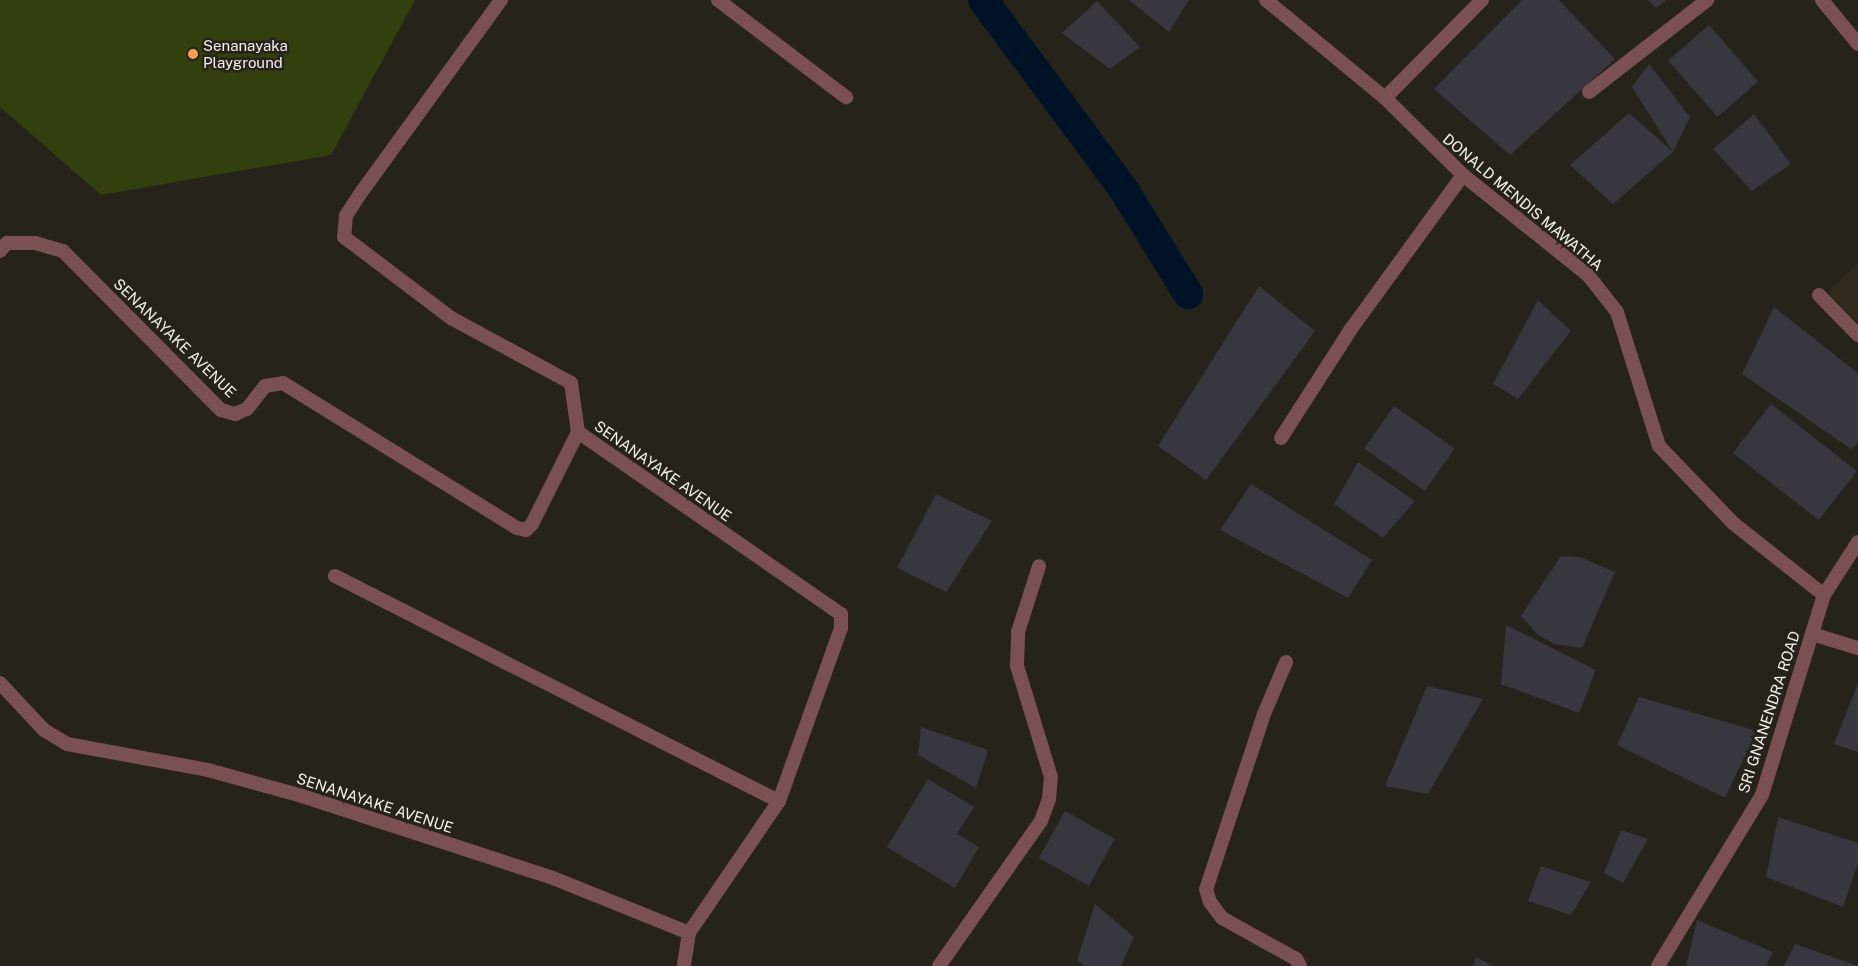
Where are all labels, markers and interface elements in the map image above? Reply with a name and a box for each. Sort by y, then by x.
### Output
place label: Senanayaka Playground [203,36,288,71]
marker: Senanayaka Playground [187,48,199,60]
street label: DONALD MENDIS MAWATHA [1439,130,1607,274]
street label: SENANAYAKE AVENUE [110,275,240,401]
street label: SENANAYAKE AVENUE [591,417,735,525]
street label: SRI GNANENDRA ROAD [1734,629,1804,795]
street label: SENANAYAKE AVENUE [294,769,456,837]

